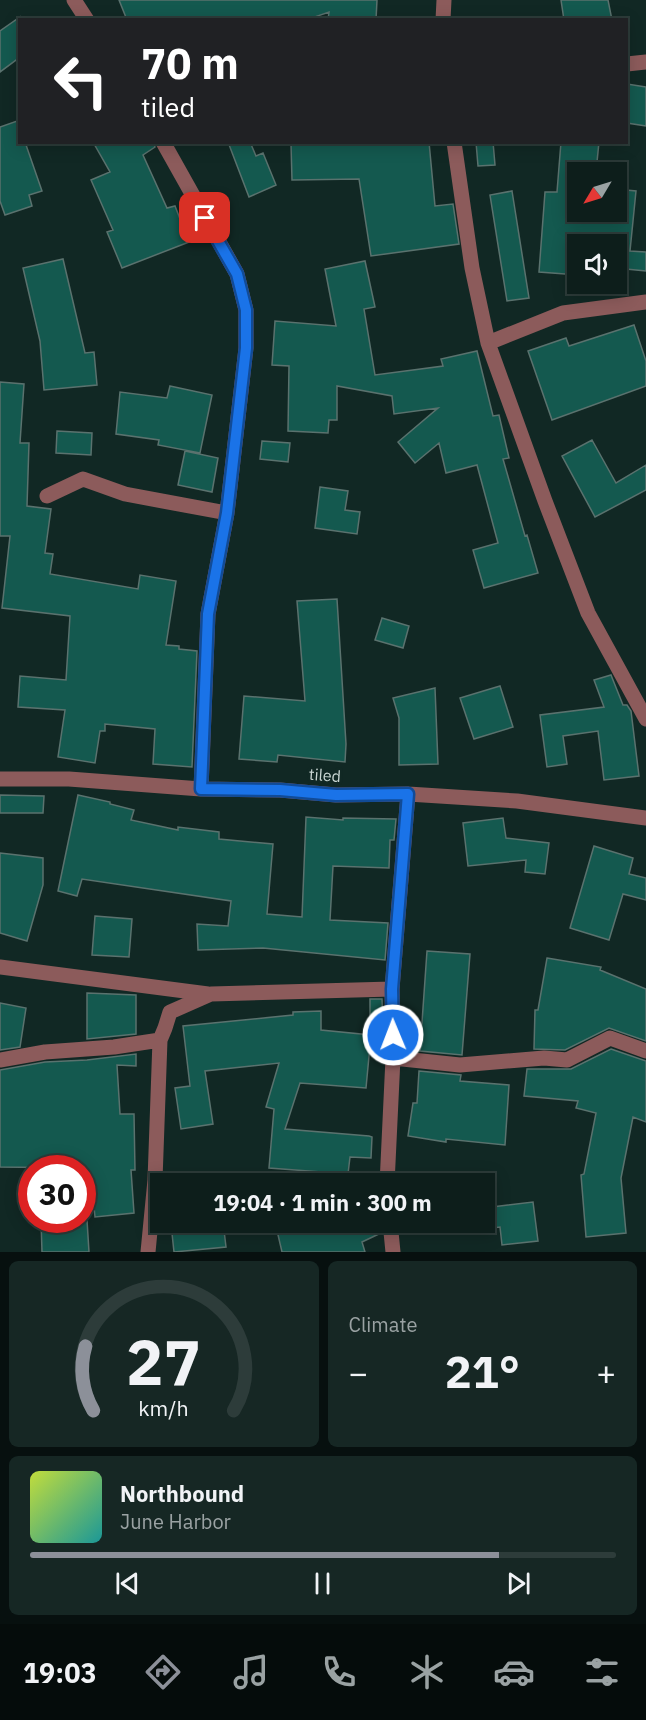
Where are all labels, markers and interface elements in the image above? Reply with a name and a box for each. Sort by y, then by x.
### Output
text: 70 m [141,36,239,91]
icon: left [42,42,120,120]
text: tiled [141,89,195,124]
north arrow [567,162,627,222]
map controls [567,162,627,294]
pin [179,192,230,243]
icon: arrive [188,201,221,234]
button: sound [567,234,627,294]
street label: tiled [308,764,342,786]
position arrow [361,1003,425,1067]
speed limit sign: 30 [18,1155,96,1233]
text: 19:04 · 1 min · 300 m [213,1188,432,1217]
text: Climate [349,1311,417,1338]
text: 27 [126,1321,201,1402]
text: 21° [445,1342,520,1400]
text: − [349,1351,368,1394]
text: + [596,1351,616,1394]
text: km/h [139,1394,189,1422]
text: Northbound [120,1479,244,1508]
text: June Harbor [120,1508,231,1535]
icon: previous [111,1567,144,1600]
icon: pause [306,1567,339,1600]
icon: next [502,1567,535,1600]
icon: directions [142,1651,184,1693]
icon: music [230,1651,272,1693]
icon: phone [318,1651,360,1693]
icon: climate [406,1651,448,1693]
icon: car [493,1651,535,1693]
icon: filters [581,1651,623,1693]
text: 19:03 [23,1655,97,1690]

